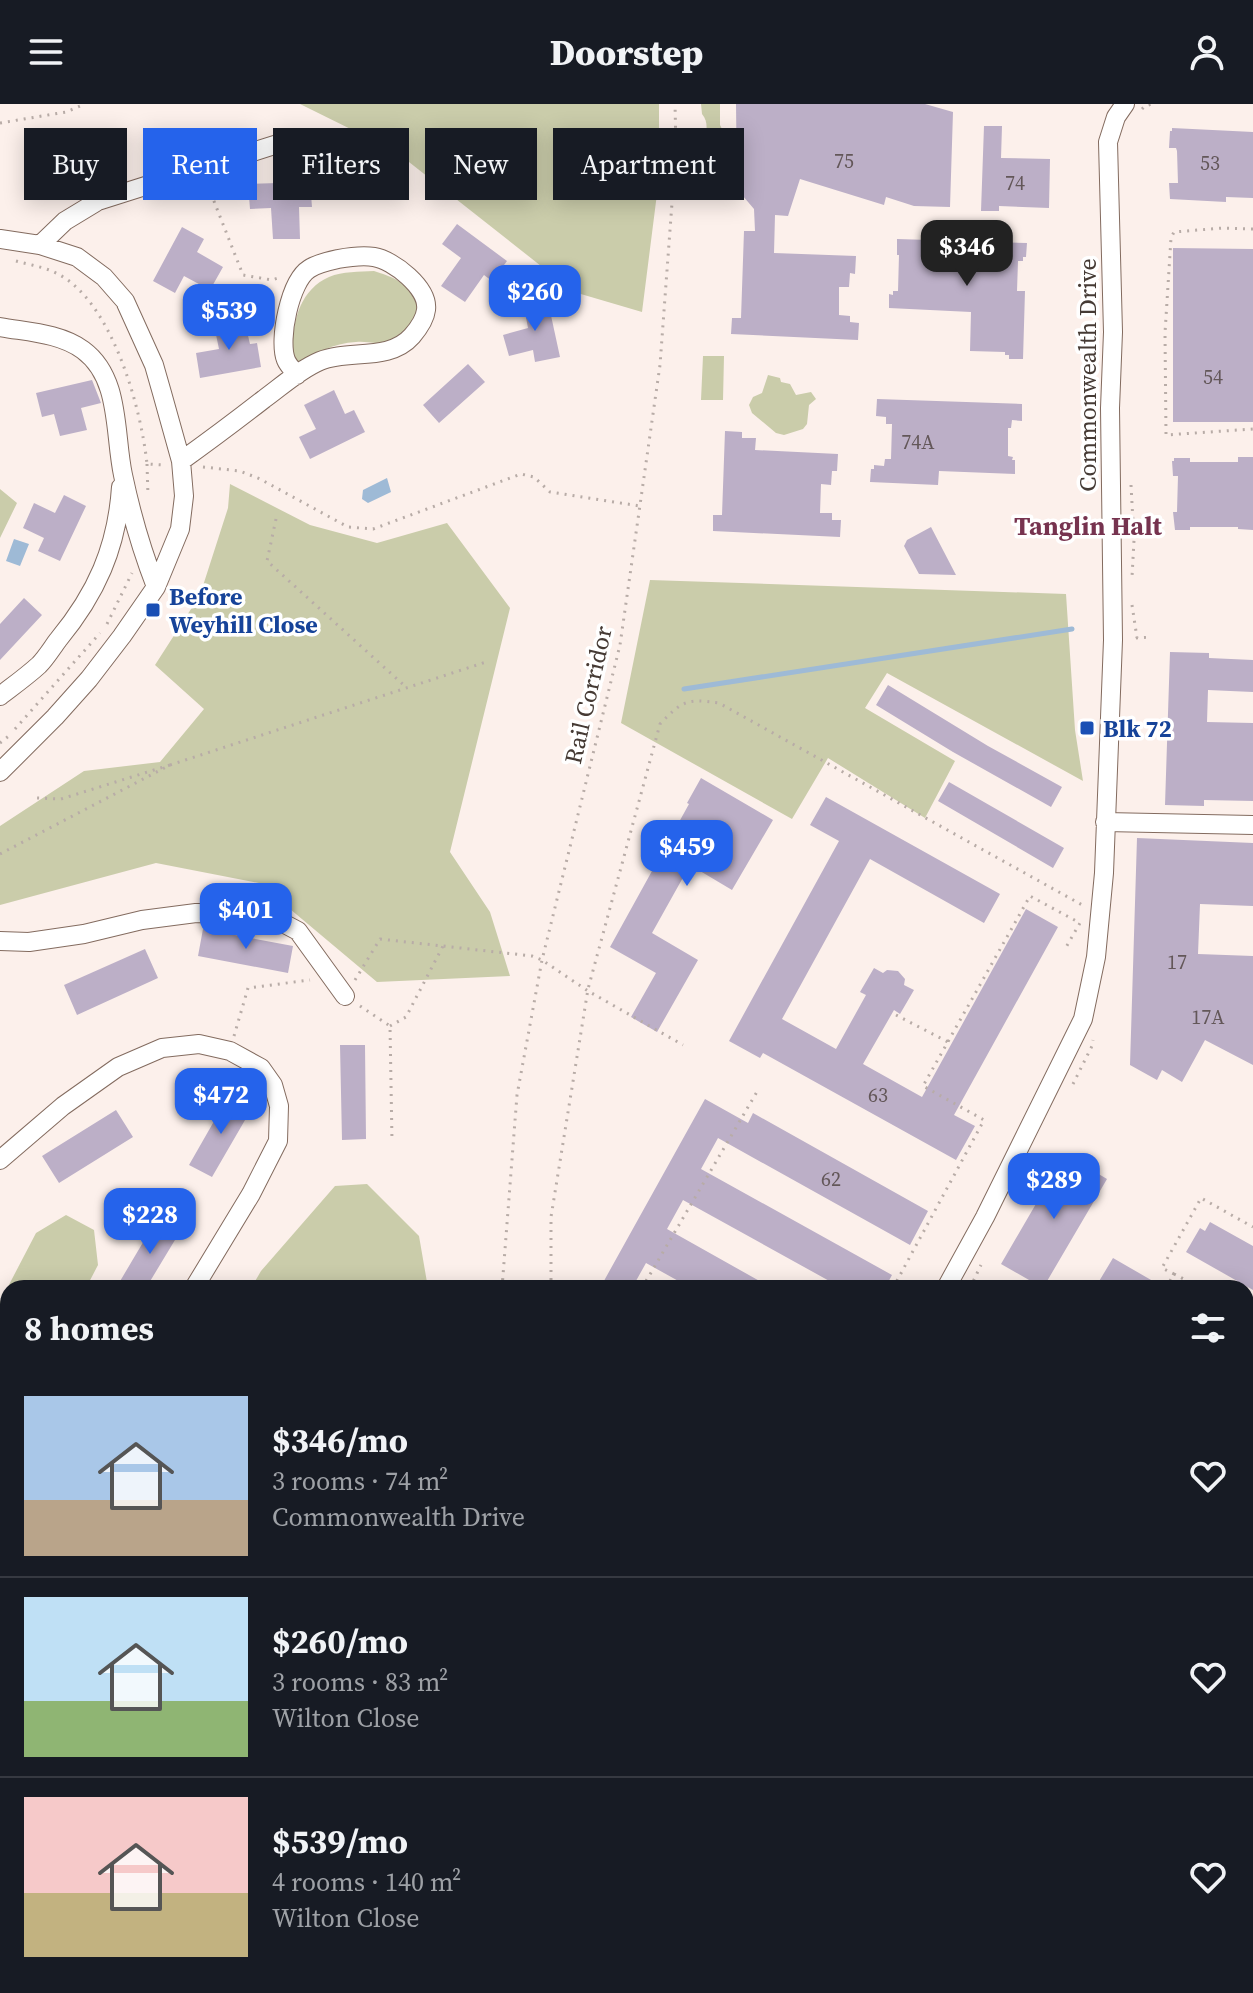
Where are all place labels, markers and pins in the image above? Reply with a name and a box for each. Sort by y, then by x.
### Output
pin: $346 [920,220,1014,288]
pin: $260 [488,265,582,333]
pin: $539 [182,284,276,352]
place label: Before Weyhill Close [169,580,318,641]
marker: Before Weyhill Close [144,601,162,619]
place label: Blk 72 [1103,712,1172,745]
marker: Blk 72 [1078,719,1096,737]
pin: $459 [640,820,734,888]
pin: $401 [199,883,293,951]
pin: $472 [174,1068,268,1136]
pin: $289 [1007,1153,1101,1221]
pin: $228 [103,1188,197,1256]

